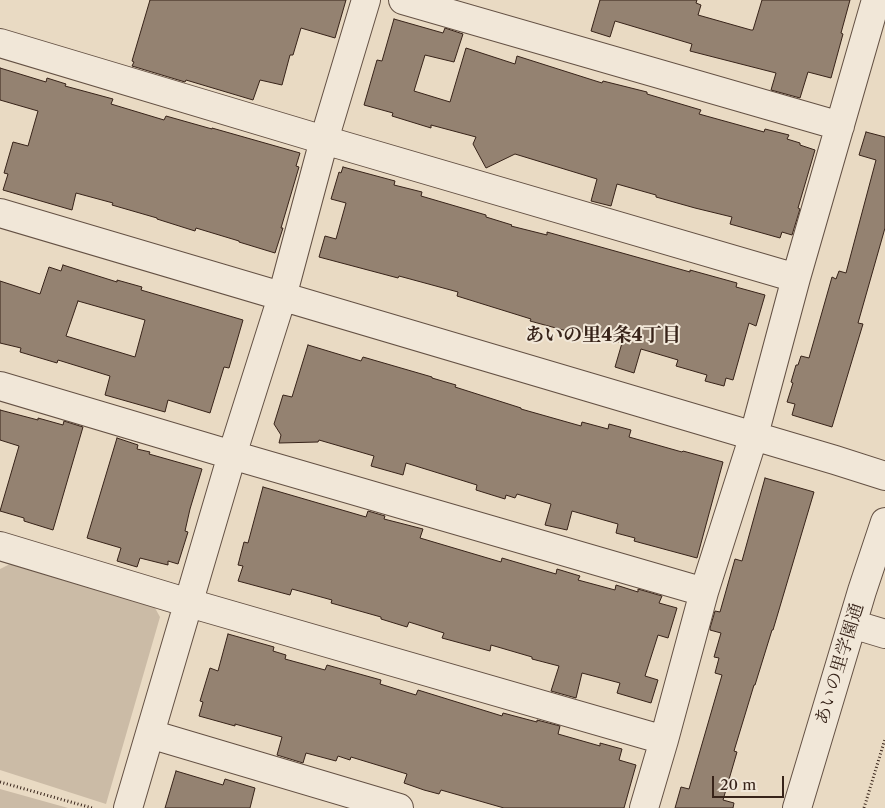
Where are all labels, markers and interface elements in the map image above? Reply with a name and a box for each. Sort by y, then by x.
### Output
district label: あいの里4条4丁目 [525,325,681,347]
street label: あいの里学園通 [811,601,869,727]
scale bar [715,766,788,798]
text: 20 m [720,775,756,794]

